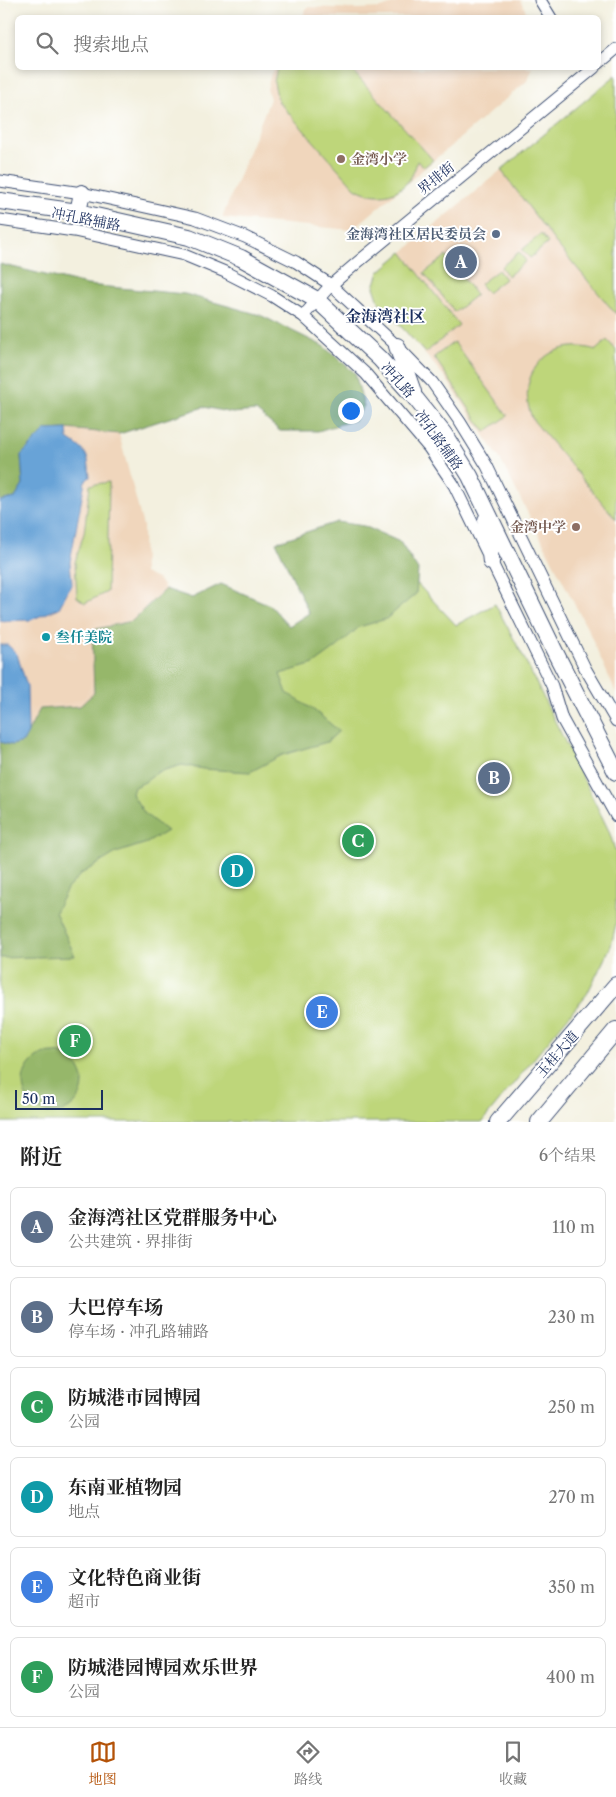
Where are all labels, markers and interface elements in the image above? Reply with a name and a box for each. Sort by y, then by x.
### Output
search box [15,15,601,70]
icon: search [33,29,61,57]
text: 搜索地点 [73,33,149,56]
place label: 金湾小学 [351,150,407,168]
marker: 金湾小学 [335,153,347,165]
street label: 界排街 [414,158,458,198]
street label: 冲孔路辅路 [50,203,122,235]
place label: 金海湾社区居民委员会 [346,225,486,243]
marker: 金海湾社区居民委员会 [490,228,502,240]
pin: A [445,243,477,281]
district label: 金海湾社区 [345,306,425,326]
street label: 冲孔路 [377,358,419,402]
your location [338,398,364,424]
street label: 冲孔路辅路 [411,406,467,474]
place label: 金湾中学 [510,518,566,536]
marker: 金湾中学 [570,521,582,533]
place label: 叁仟美院 [56,628,112,646]
marker: 叁仟美院 [40,631,52,643]
pin: B [478,759,510,797]
pin: C [342,822,374,860]
pin: D [221,852,253,890]
pin: E [306,993,338,1031]
pin: F [59,1022,91,1060]
street label: 玉桂大道 [532,1027,582,1081]
scale bar [15,1087,102,1110]
text: 50 m [22,1090,55,1108]
text: 附近 [20,1144,62,1169]
text: 6个结果 [539,1145,596,1165]
text: 金海湾社区党群服务中心 [68,1206,277,1229]
text: A [31,1217,43,1237]
text: 110 m [552,1217,595,1237]
text: 公共建筑 · 界排街 [68,1231,193,1251]
text: 大巴停车场 [68,1296,163,1319]
text: B [31,1307,43,1327]
text: 230 m [548,1307,595,1327]
text: 停车场 · 冲孔路辅路 [68,1321,209,1341]
text: 防城港市园博园 [68,1386,201,1409]
text: C [31,1397,43,1417]
text: 250 m [548,1397,595,1417]
text: 公园 [68,1411,100,1431]
text: 东南亚植物园 [68,1476,182,1499]
text: D [30,1487,44,1507]
text: 270 m [549,1487,595,1507]
text: 地点 [68,1501,100,1521]
text: 文化特色商业街 [68,1566,201,1589]
text: E [31,1577,43,1597]
text: 350 m [548,1577,595,1597]
text: 超市 [68,1591,100,1611]
text: 防城港园博园欢乐世界 [68,1656,258,1679]
text: F [32,1667,42,1687]
text: 400 m [546,1667,595,1687]
text: 公园 [68,1681,100,1701]
tab: 地图 [89,1738,117,1788]
tab: 路线 [294,1738,322,1788]
tab: 收藏 [499,1738,527,1788]

